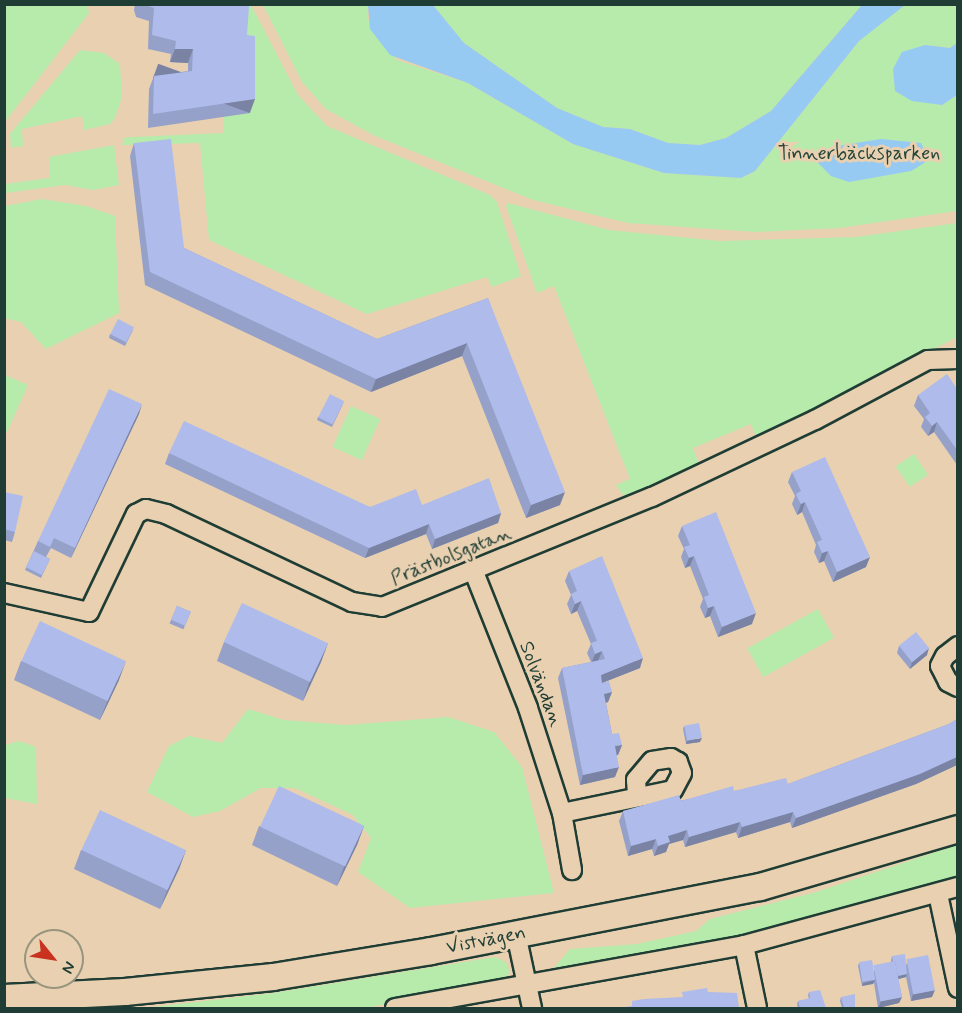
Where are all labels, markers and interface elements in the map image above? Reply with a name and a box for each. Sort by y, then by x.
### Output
park label: Tinnerbäcksparken [778,141,940,165]
street label: Prästbolsgatan [387,521,515,591]
street label: Solvändan [514,638,568,730]
street label: Vistvägen [444,921,528,959]
north arrow [24,929,84,989]
text: N [57,957,80,977]

